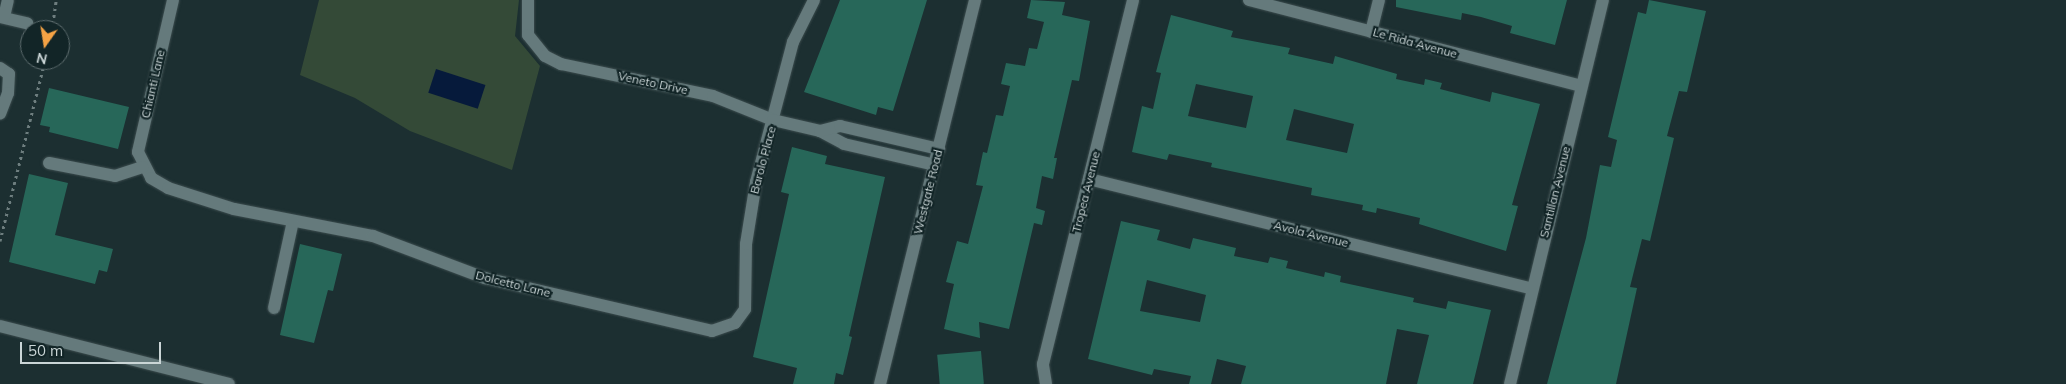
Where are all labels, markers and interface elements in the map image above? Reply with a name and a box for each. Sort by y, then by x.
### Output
north arrow [20,20,70,70]
street label: Le Rida Avenue [1371,25,1459,61]
street label: Chianti Lane [138,48,168,120]
text: N [35,49,49,69]
street label: Veneto Drive [617,69,689,97]
street label: Barolo Place [747,125,779,195]
street label: Santillan Avenue [1537,145,1573,239]
street label: Westgate Road [911,148,945,236]
street label: Tropea Avenue [1069,150,1103,234]
street label: Avola Avenue [1272,218,1350,250]
street label: Dolcetto Lane [474,268,552,300]
scale bar [22,332,164,364]
text: 50 m [28,341,63,360]

